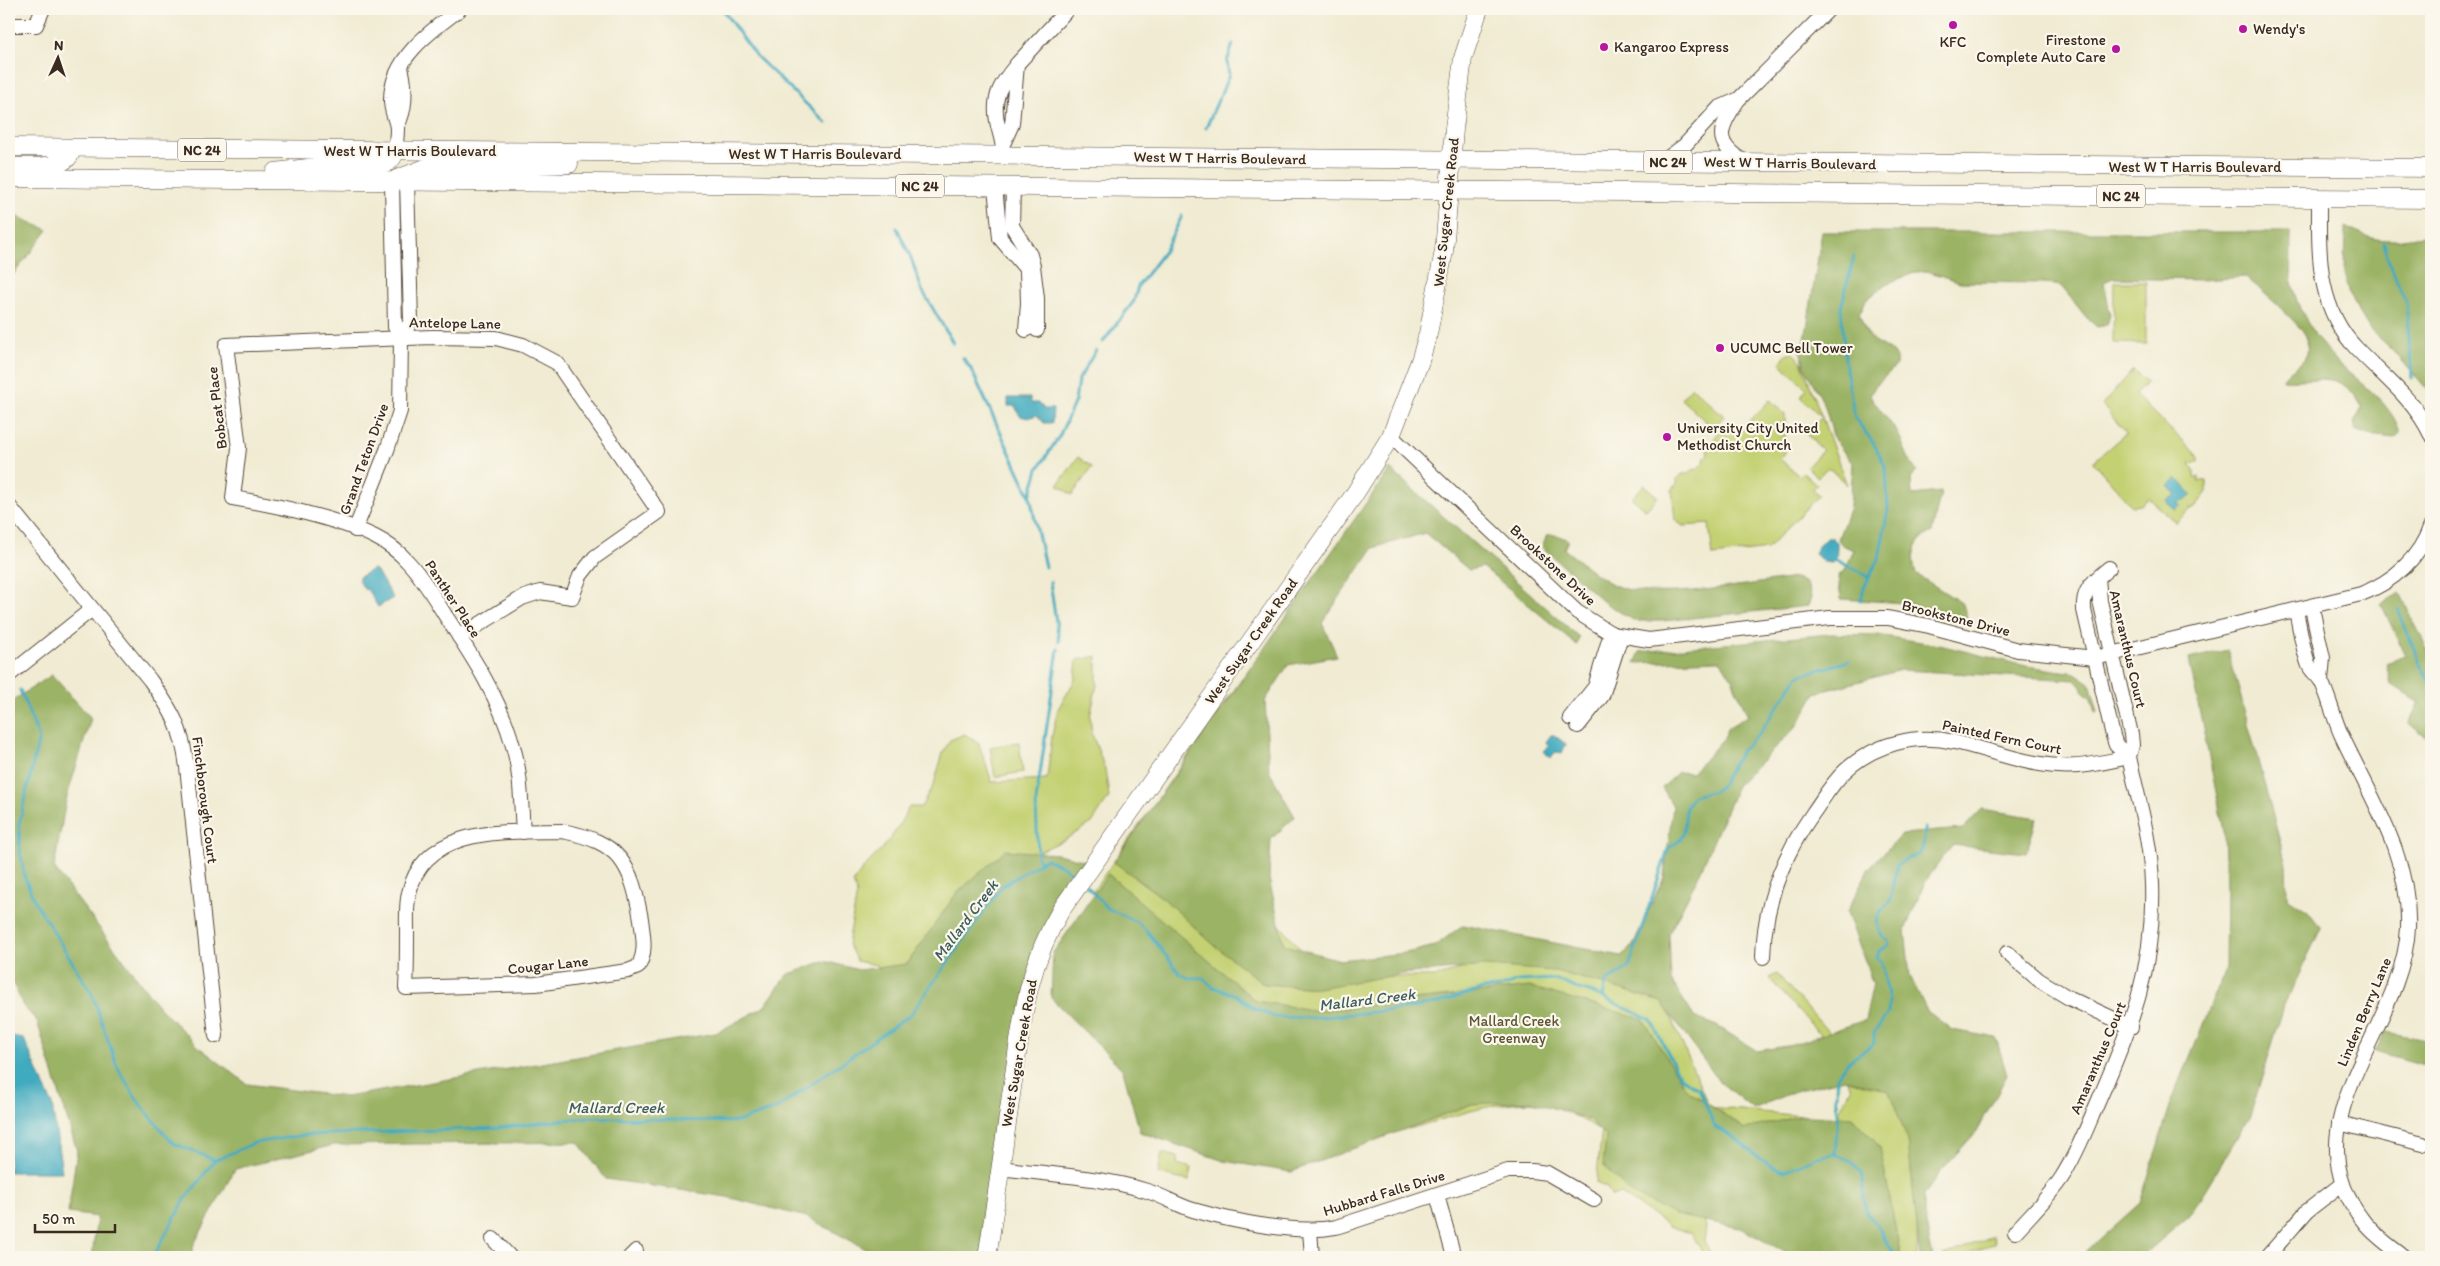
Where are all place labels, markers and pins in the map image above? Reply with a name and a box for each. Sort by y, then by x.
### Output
marker: KFC [1947,19,1959,31]
place label: Wendy's [2253,20,2306,38]
marker: Wendy's [2237,23,2249,35]
place label: Firestone Complete Auto Care [1976,31,2106,66]
place label: KFC [1939,33,1967,51]
place label: Kangaroo Express [1614,38,1729,56]
marker: Kangaroo Express [1598,41,1610,53]
marker: Firestone Complete Auto Care [2110,43,2122,55]
place label: UCUMC Bell Tower [1730,339,1853,357]
marker: UCUMC Bell Tower [1714,342,1726,354]
place label: University City United Methodist Church [1677,419,1819,454]
marker: University City United Methodist Church [1661,431,1673,443]

